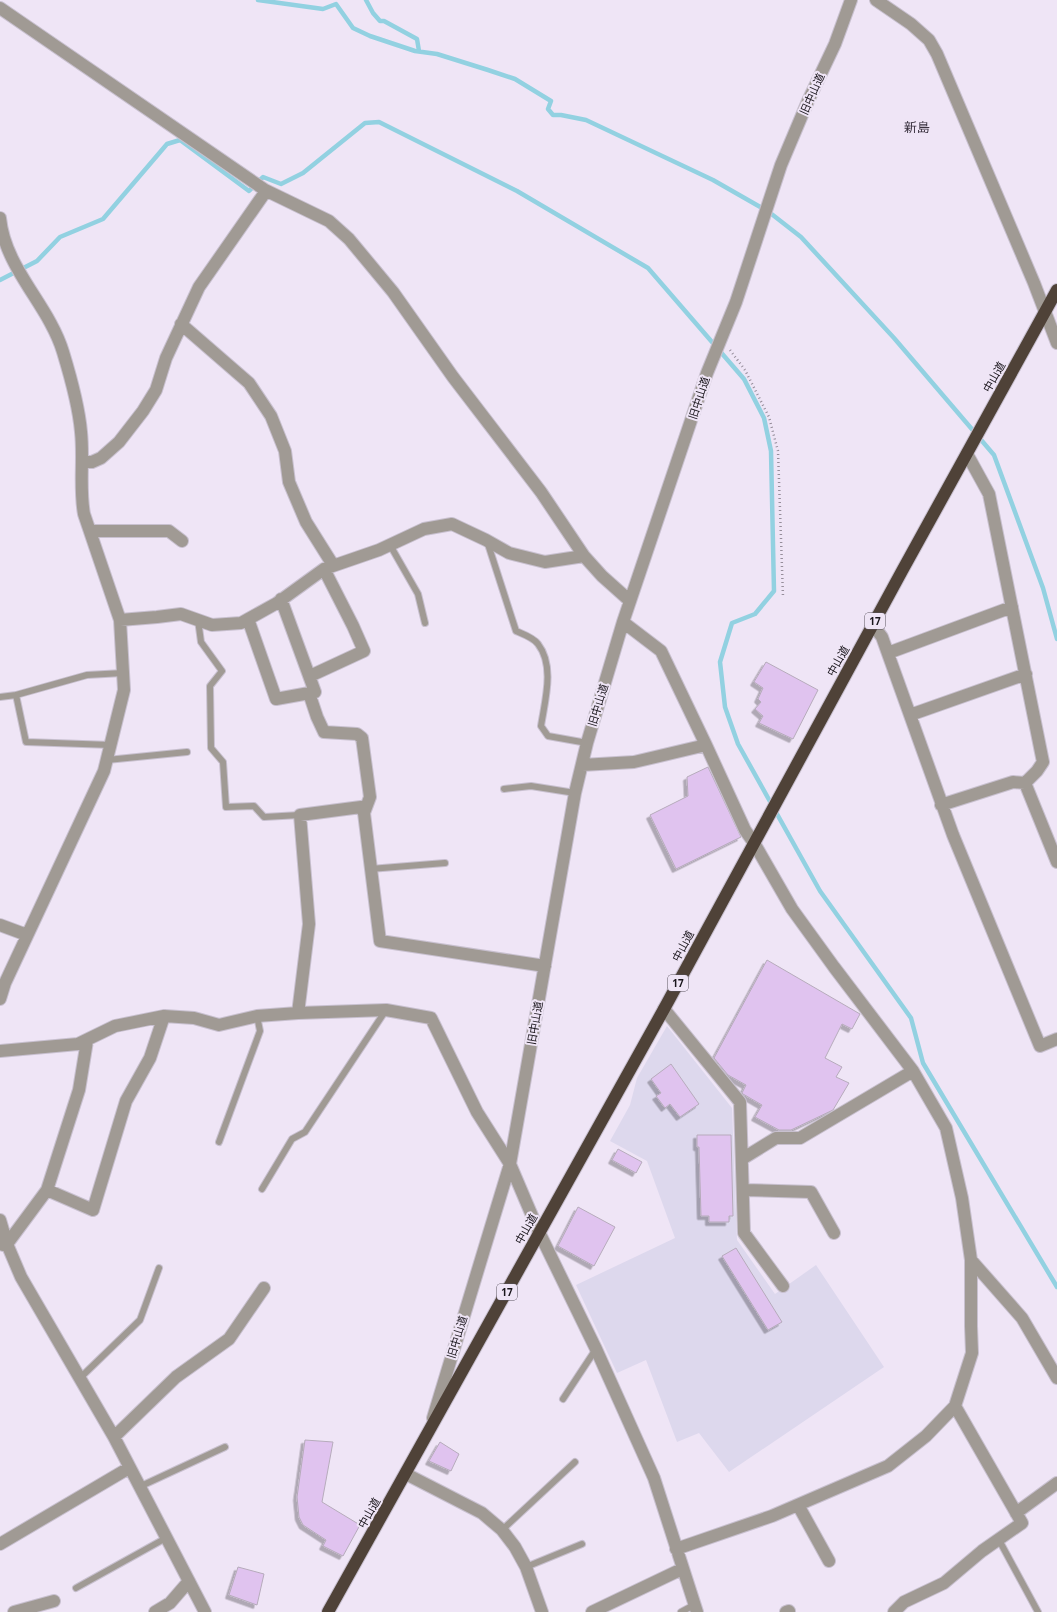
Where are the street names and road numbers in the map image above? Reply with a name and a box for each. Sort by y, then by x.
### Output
street label: 旧中山道 [796,71,827,117]
street label: 中山道 [979,359,1008,395]
street label: 旧中山道 [685,375,712,421]
road number: 17 [865,613,885,629]
street label: 中山道 [823,643,852,679]
street label: 旧中山道 [584,682,611,728]
street label: 中山道 [668,928,697,964]
road number: 17 [668,975,688,991]
street label: 旧中山道 [523,1000,546,1046]
street label: 中山道 [511,1211,540,1247]
road number: 17 [497,1284,517,1300]
street label: 旧中山道 [443,1314,470,1360]
street label: 中山道 [354,1495,383,1531]

